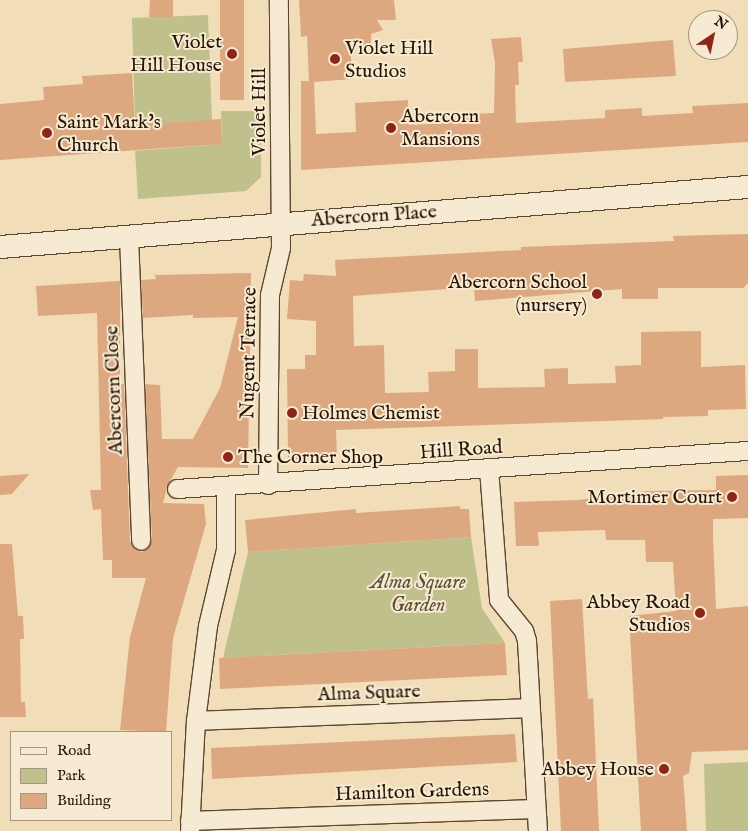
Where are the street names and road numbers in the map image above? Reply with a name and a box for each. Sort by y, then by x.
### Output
street label: Violet Hill [247,68,271,156]
street label: Abercorn Place [310,200,438,232]
street label: Nugent Terrace [236,287,262,419]
street label: Abercorn Close [100,325,128,455]
street label: Hill Road [419,435,503,465]
street label: Alma Square [317,679,421,707]
street label: Hamilton Gardens [335,777,489,807]

